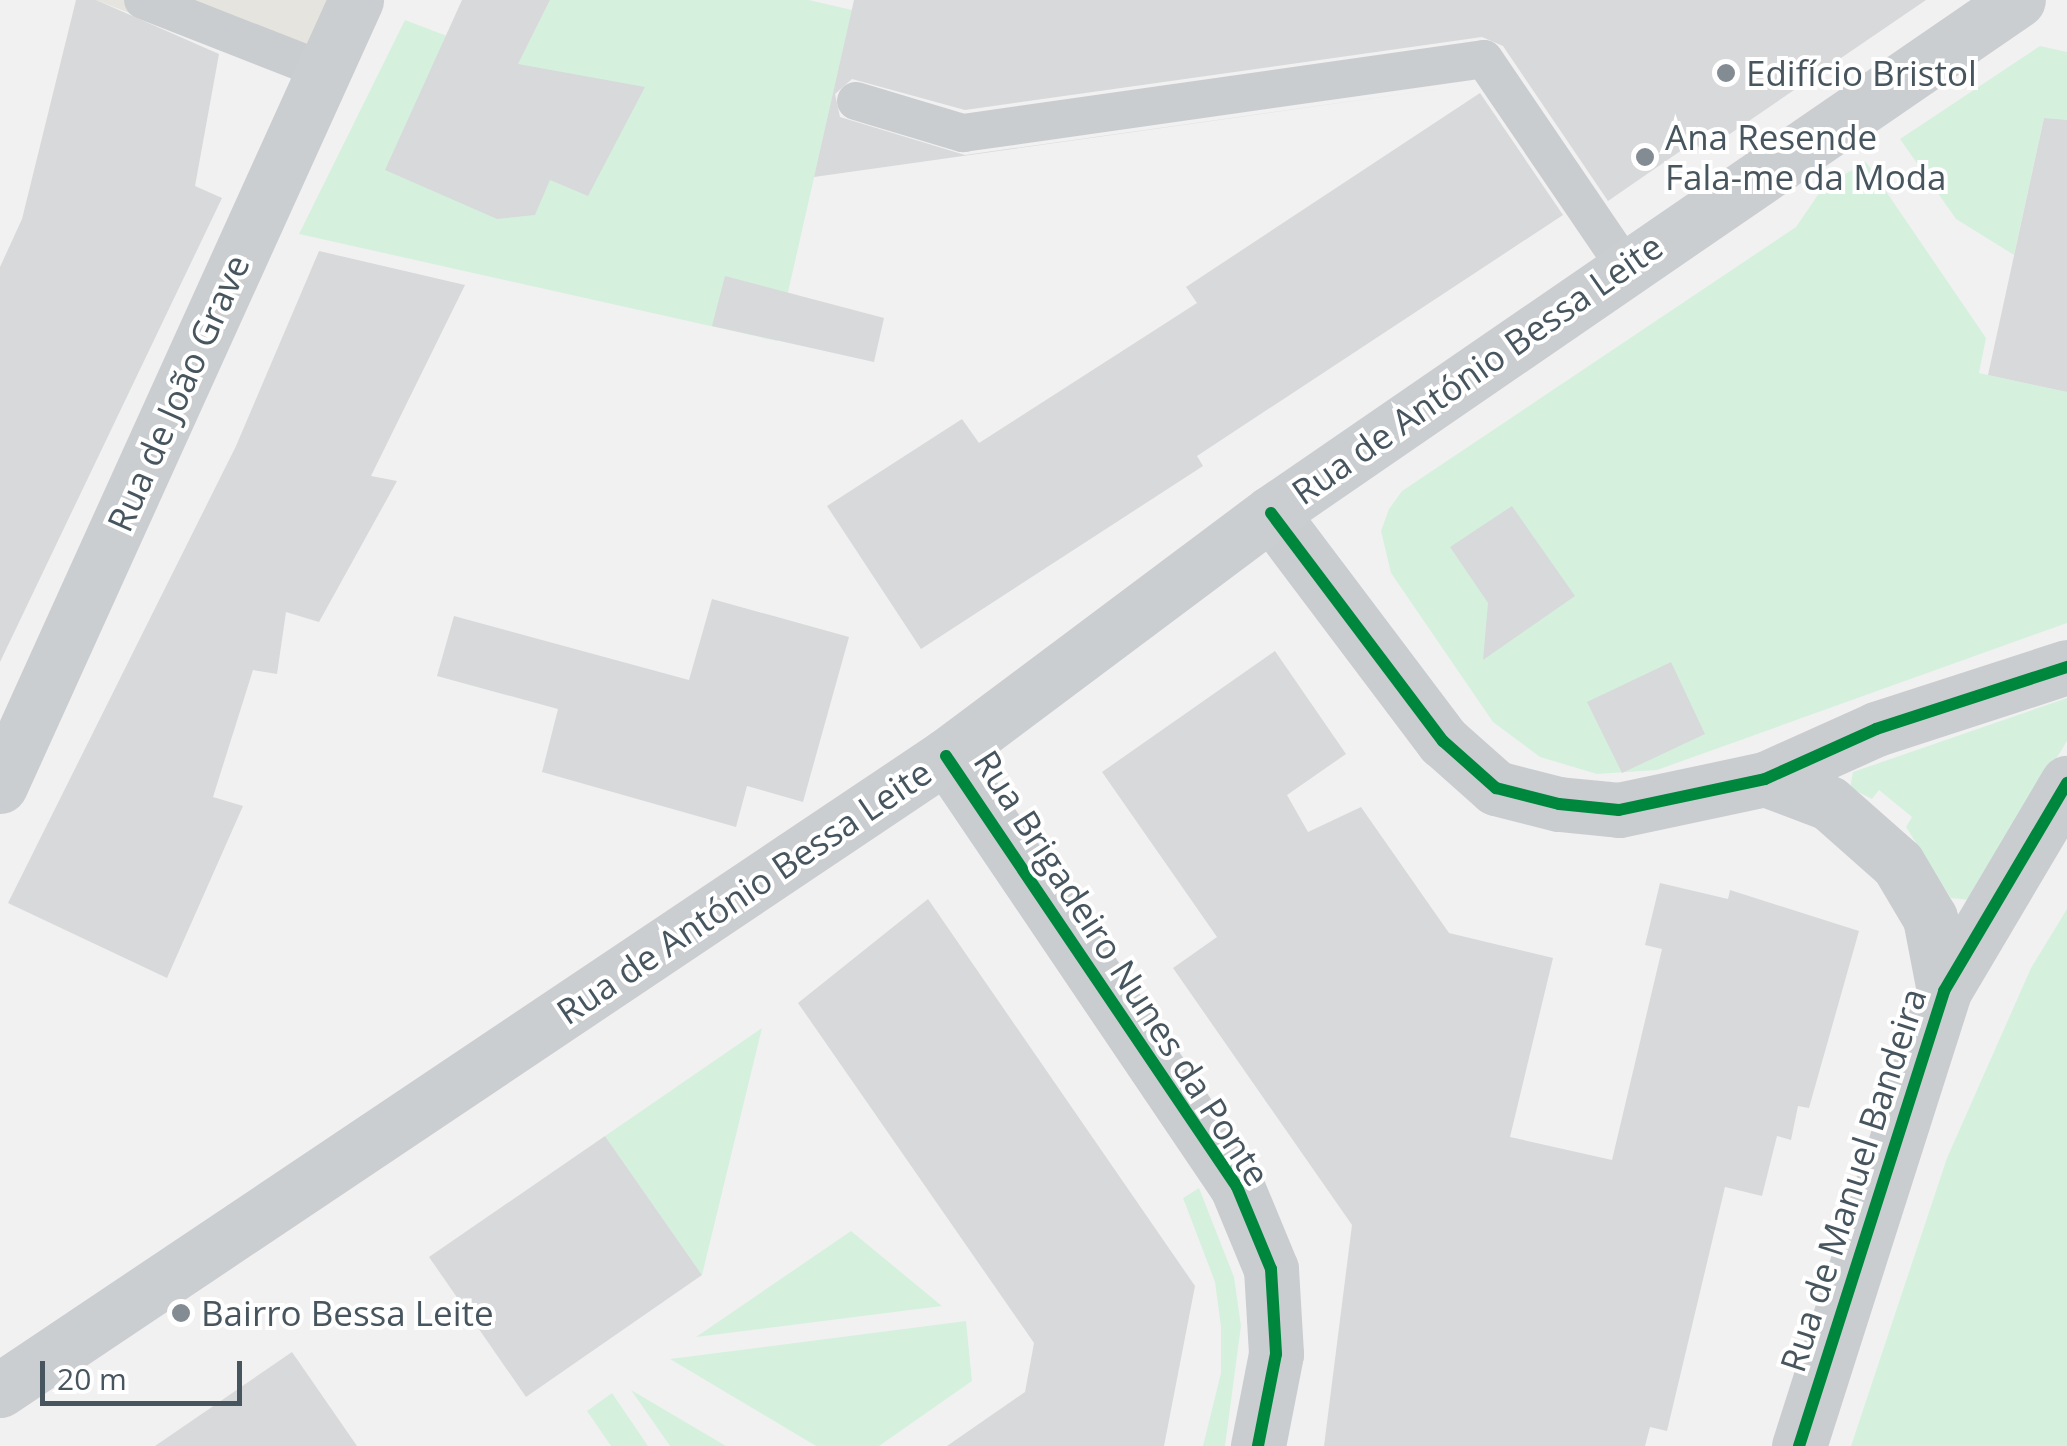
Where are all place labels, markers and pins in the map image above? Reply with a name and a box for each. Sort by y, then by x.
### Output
place label: Edifício Bristol [1746,52,1977,94]
marker: Edifício Bristol [1715,62,1737,84]
place label: Ana Resende Fala-me da Moda [1665,116,1947,198]
marker: Ana Resende Fala-me da Moda [1634,146,1656,168]
place label: Bairro Bessa Leite [201,1292,494,1334]
marker: Bairro Bessa Leite [170,1302,192,1324]

